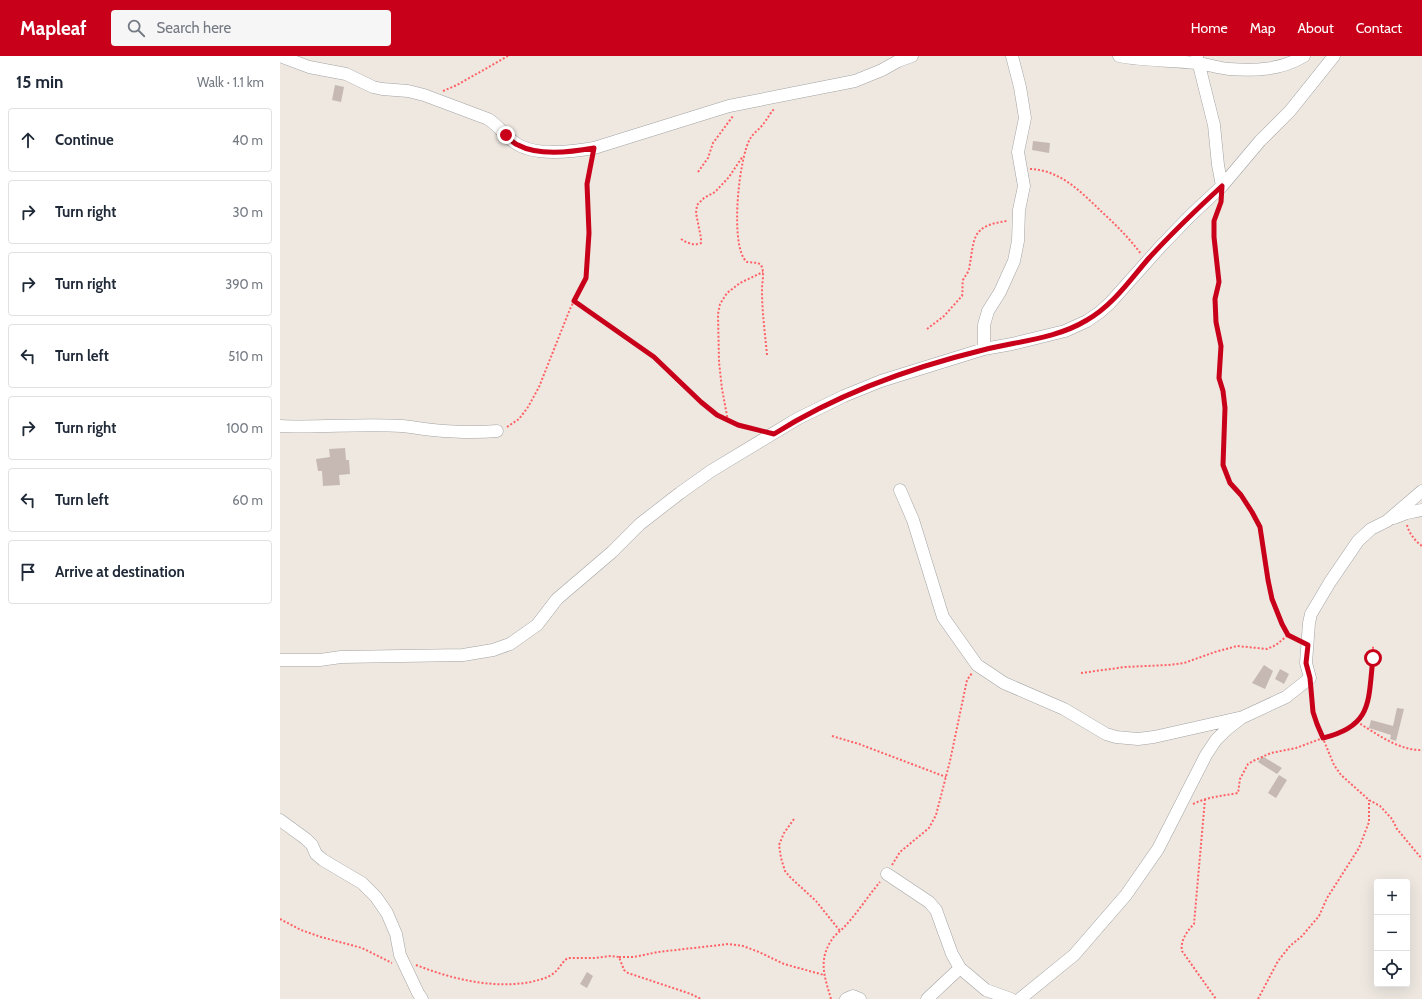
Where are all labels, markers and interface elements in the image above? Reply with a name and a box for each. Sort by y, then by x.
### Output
search box [111,10,391,46]
text: Mapleaf [20,17,87,40]
icon: search [125,17,147,39]
text: Search here [157,19,231,37]
text: Home [1191,19,1228,37]
text: Map [1250,19,1275,37]
text: About [1297,19,1334,37]
text: Contact [1356,19,1402,37]
text: 15 min [16,72,63,92]
text: Walk · 1.1 km [197,74,264,90]
route end [497,126,515,144]
icon: ahead [17,129,39,151]
text: Continue [55,131,114,149]
text: 40 m [232,132,263,148]
icon: right [17,201,39,223]
text: Turn right [55,203,116,221]
text: 30 m [233,204,263,220]
icon: right [17,273,39,295]
text: Turn right [55,275,116,293]
text: 390 m [225,276,263,292]
icon: left [17,345,39,367]
text: Turn left [55,347,109,365]
text: 510 m [228,348,263,364]
icon: right [17,417,39,439]
text: Turn right [55,419,116,437]
text: 100 m [226,420,263,436]
icon: left [17,489,39,511]
text: Turn left [55,491,109,509]
text: 60 m [232,492,263,508]
icon: arrive [17,561,39,583]
text: Arrive at destination [55,563,185,581]
route start [1364,649,1382,667]
map controls [1374,879,1410,987]
button: + [1374,879,1410,915]
button: − [1374,915,1410,951]
button: locate [1374,951,1410,987]

